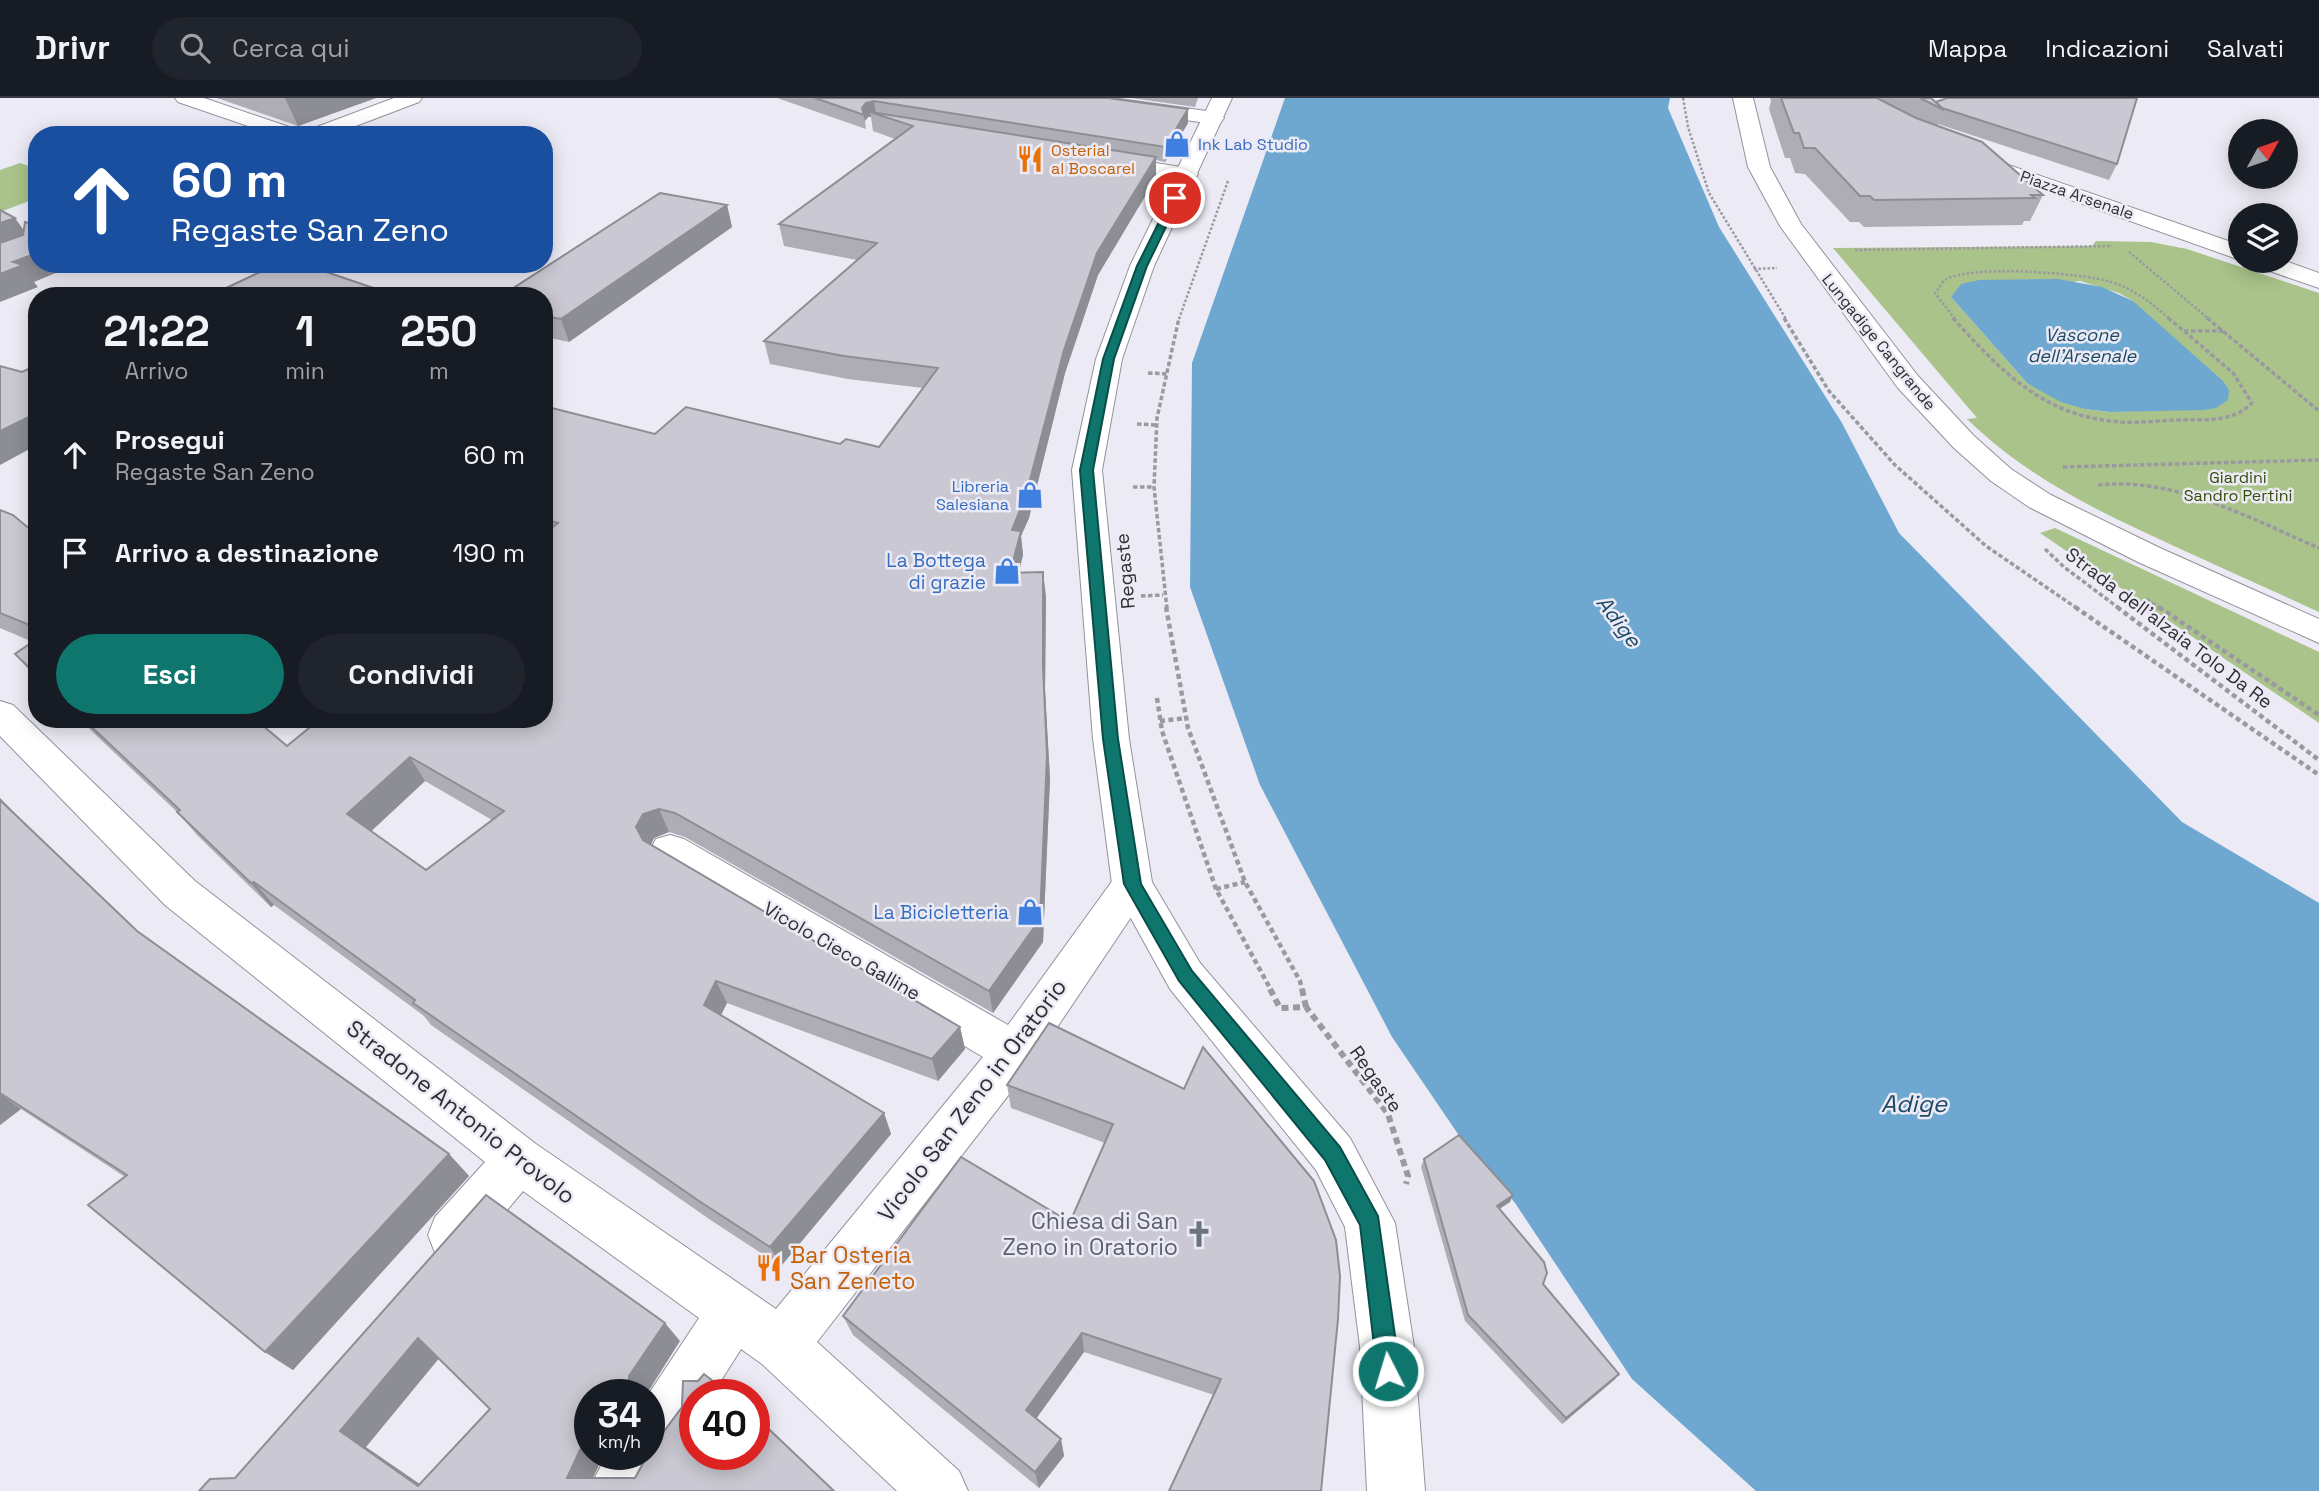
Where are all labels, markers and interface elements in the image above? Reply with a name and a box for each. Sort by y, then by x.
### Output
search box [152,17,642,80]
text: Drivr [35,27,110,69]
icon: search [176,29,214,67]
text: Cerca qui [232,31,350,65]
text: Mappa [1928,33,2007,64]
text: Indicazioni [2045,33,2169,64]
text: Salvati [2207,33,2284,64]
north arrow [2228,119,2298,189]
map controls [2228,119,2298,273]
shop icon: Ink Lab Studio [1162,129,1192,159]
place label: Ink Lab Studio [1198,134,1308,155]
place label: Osterial al Boscarel [1051,140,1135,179]
restaurant icon: Osterial al Boscarel [1015,144,1045,174]
text: 60 m [171,149,287,211]
icon: ahead [56,154,147,245]
street label: Piazza Arsenale [2017,166,2137,224]
pin [1145,168,1205,228]
icon: arrive [1156,179,1194,217]
button: layers [2228,203,2298,273]
text: Regaste San Zeno [171,210,449,250]
street label: Lungadige Cangrande [1817,269,1941,415]
text: 21:22 [103,305,210,358]
text: 1 [296,305,314,358]
text: 250 [400,305,478,358]
water label: Vascone dell'Arsenale [2028,323,2138,367]
text: Arrivo [125,356,188,386]
text: min [285,356,325,386]
text: m [429,356,449,386]
text: Prosegui [115,423,225,457]
icon: ahead [56,436,94,474]
text: 60 m [463,438,525,472]
text: Regaste San Zeno [115,457,315,487]
park label: Giardini Sandro Pertini [2184,467,2292,506]
place label: Libreria Salesiana [936,476,1009,515]
shop icon: Libreria Salesiana [1015,480,1045,510]
street label: Regaste [1109,532,1141,610]
icon: arrive [56,534,94,572]
text: Arrivo a destinazione [115,536,379,570]
text: 190 m [453,536,525,570]
street label: Strada dell'alzaia Tolo Da Re [2060,542,2278,714]
place label: La Bottega di grazie [886,548,986,595]
shop icon: La Bottega di grazie [992,556,1022,586]
water label: Adige [1591,590,1648,653]
button: Esci [56,634,284,714]
button: Condividi [298,634,525,714]
street label: Vicolo Cieco Galline [759,896,925,1006]
shop icon: La Bicicletteria [1015,897,1045,927]
place label: La Bicicletteria [873,900,1009,925]
street label: Vicolo San Zeno in Oratorio [871,973,1073,1227]
street label: Stradone Antonio Provolo [340,1013,582,1211]
street label: Regaste [1344,1041,1408,1117]
water label: Adige [1881,1088,1948,1119]
place label: Chiesa di San Zeno in Oratorio [1003,1206,1178,1262]
church icon: Chiesa di San Zeno in Oratorio [1184,1219,1214,1249]
place label: Bar Osteria San Zeneto [790,1240,916,1296]
restaurant icon: Bar Osteria San Zeneto [754,1253,784,1283]
position arrow [1351,1334,1425,1408]
speed limit sign: 40 [679,1379,770,1470]
text: 34 [598,1393,641,1437]
text: km/h [598,1430,641,1453]

